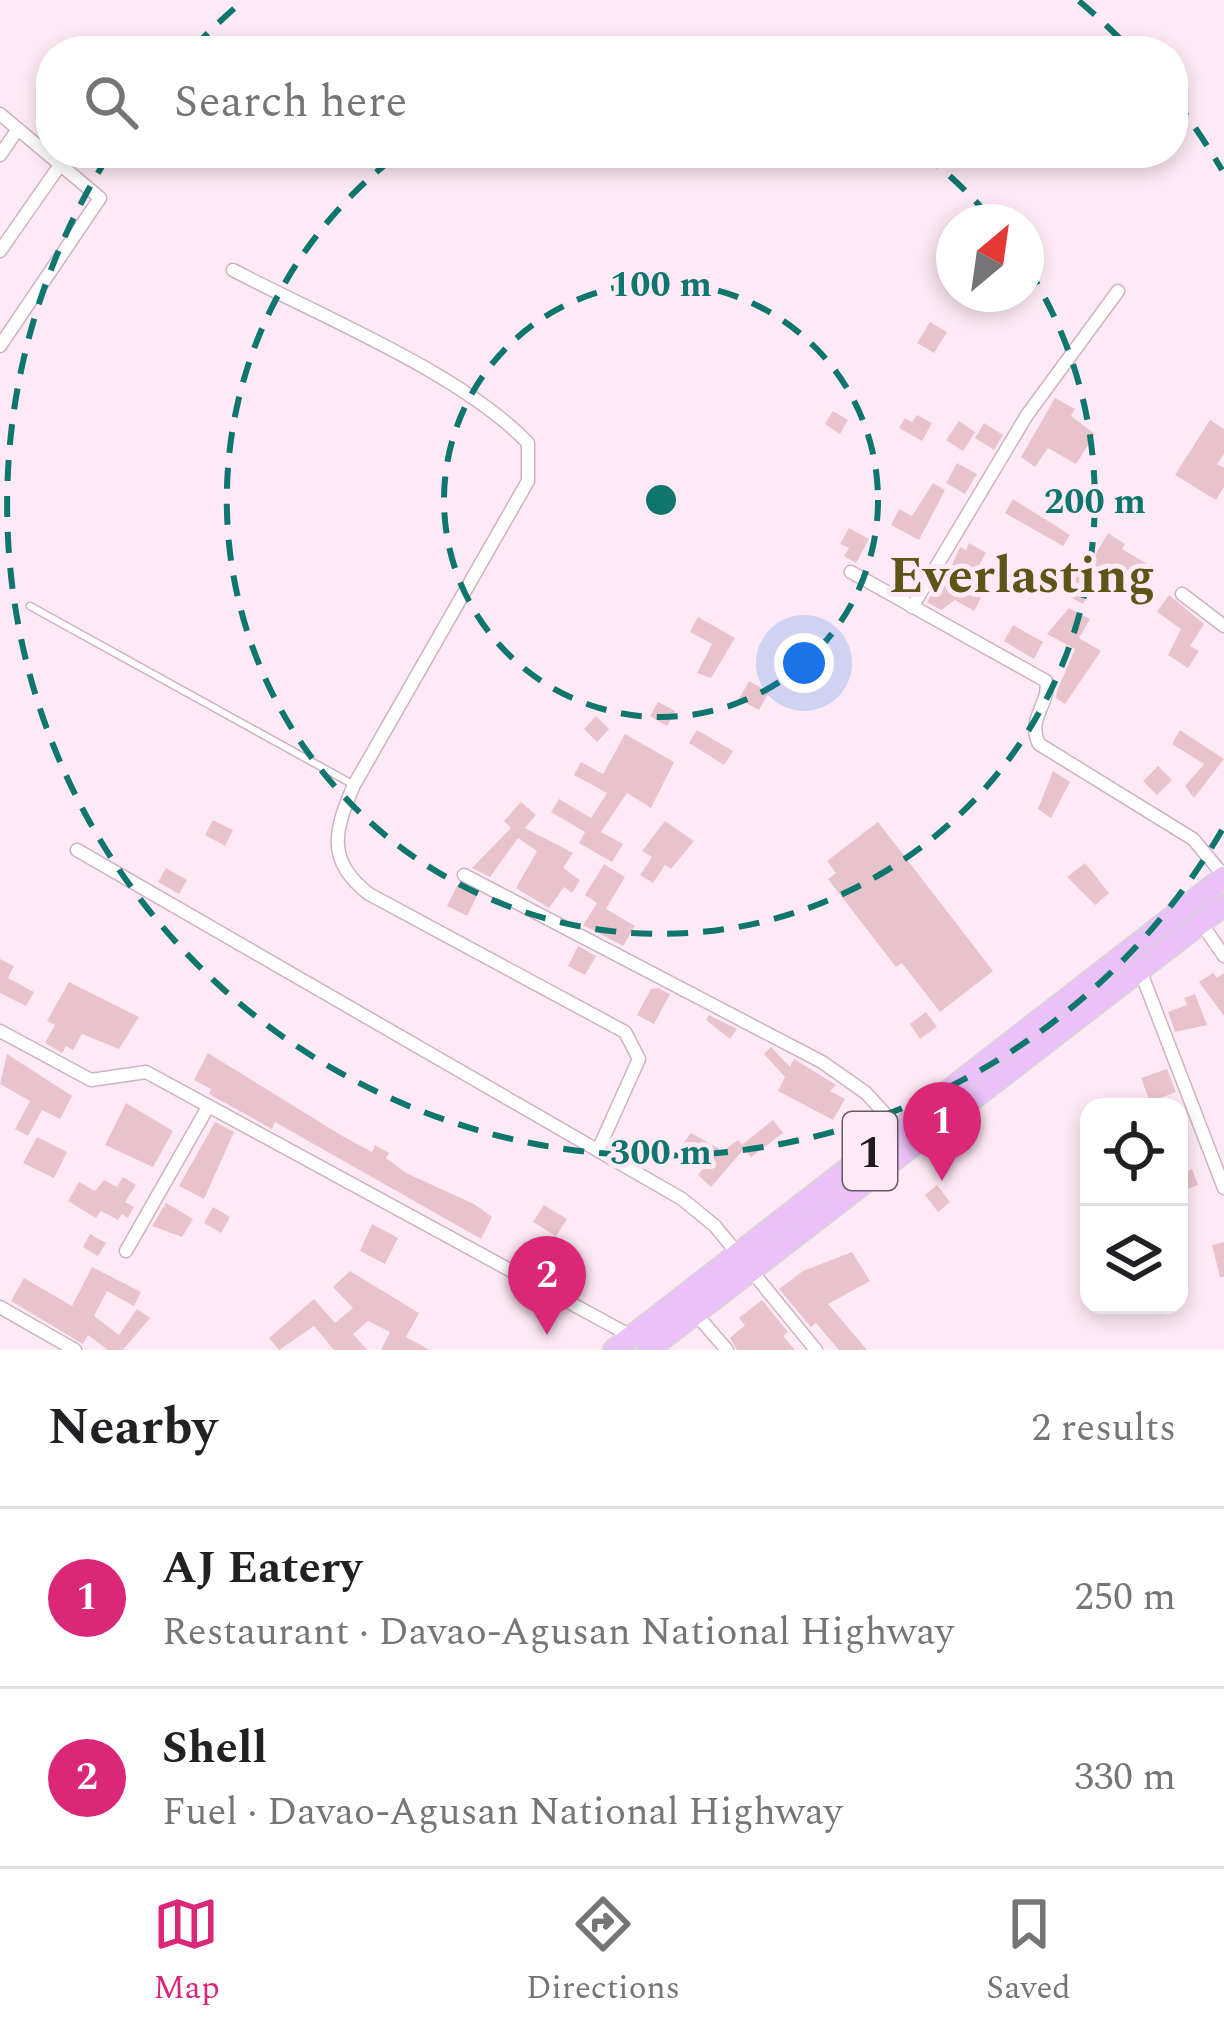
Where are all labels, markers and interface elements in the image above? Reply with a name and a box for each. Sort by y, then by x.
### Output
search box [36,36,1188,168]
text: Search here [174,68,407,137]
icon: search [78,69,144,135]
north arrow [936,204,1044,312]
text: 100 m [610,258,712,313]
text: 200 m [1044,475,1146,530]
centre of rings [640,479,682,521]
district label: Everlasting [889,538,1155,616]
your location [774,633,834,693]
pin: 1 [903,1082,981,1181]
map controls [1080,1098,1188,1314]
button: locate [1080,1098,1188,1206]
road number: 1 [843,1112,897,1190]
text: 300 m [610,1126,712,1181]
button: layers [1080,1206,1188,1314]
pin: 2 [508,1236,586,1335]
text: Nearby [48,1389,217,1467]
text: 2 results [1032,1399,1176,1458]
text: AJ Eatery [162,1534,362,1603]
text: 1 [76,1568,98,1627]
text: 250 m [1074,1568,1176,1627]
text: Restaurant · Davao-Agusan National Highway [162,1603,954,1662]
text: Shell [162,1714,267,1783]
text: 2 [76,1748,98,1807]
text: 330 m [1074,1748,1176,1807]
text: Fuel · Davao-Agusan National Highway [162,1783,843,1842]
tab: Map [153,1891,220,2013]
tab: Directions [526,1891,680,2013]
tab: Saved [986,1891,1071,2013]

